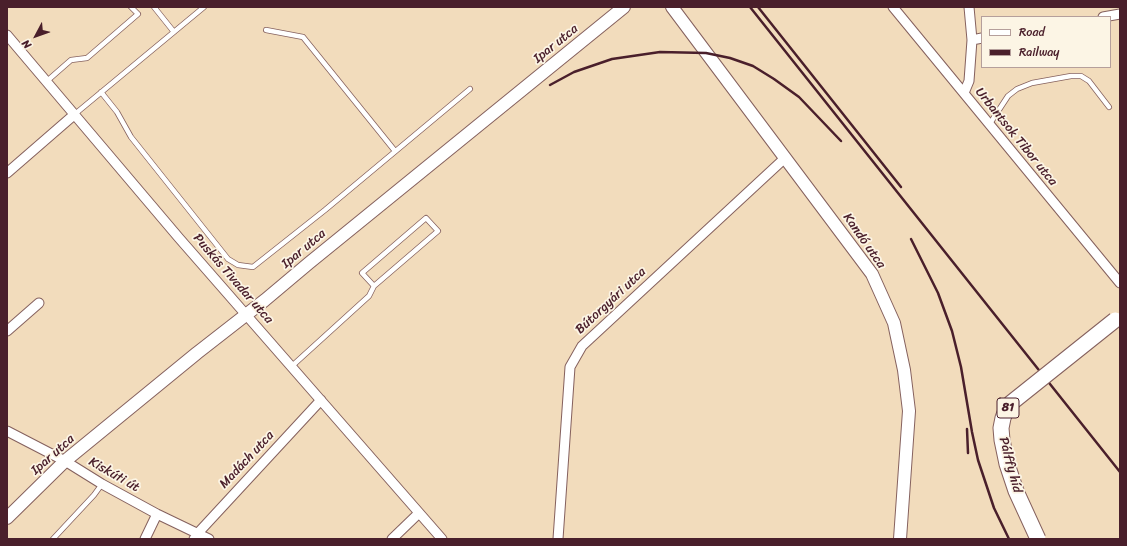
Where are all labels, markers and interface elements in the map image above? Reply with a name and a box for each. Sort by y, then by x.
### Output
north arrow [16,16,56,56]
legend [981,16,1111,68]
street label: Ipar utca [531,21,581,67]
text: Road [1019,21,1045,43]
text: N [17,35,36,53]
text: Railway [1019,41,1060,63]
street label: Urbantsok Tibor utca [972,85,1060,189]
street label: Kandó utca [839,210,889,272]
street label: Ipar utca [279,226,329,272]
street label: Puskás Tivadar utca [190,231,276,327]
street label: Bútorgyári utca [573,264,649,338]
road number: 81 [997,398,1019,418]
street label: Madách utca [216,428,278,492]
street label: Ipar utca [28,432,78,478]
street label: Pálffy híd [995,435,1025,495]
street label: Kiskúti út [86,454,142,496]

